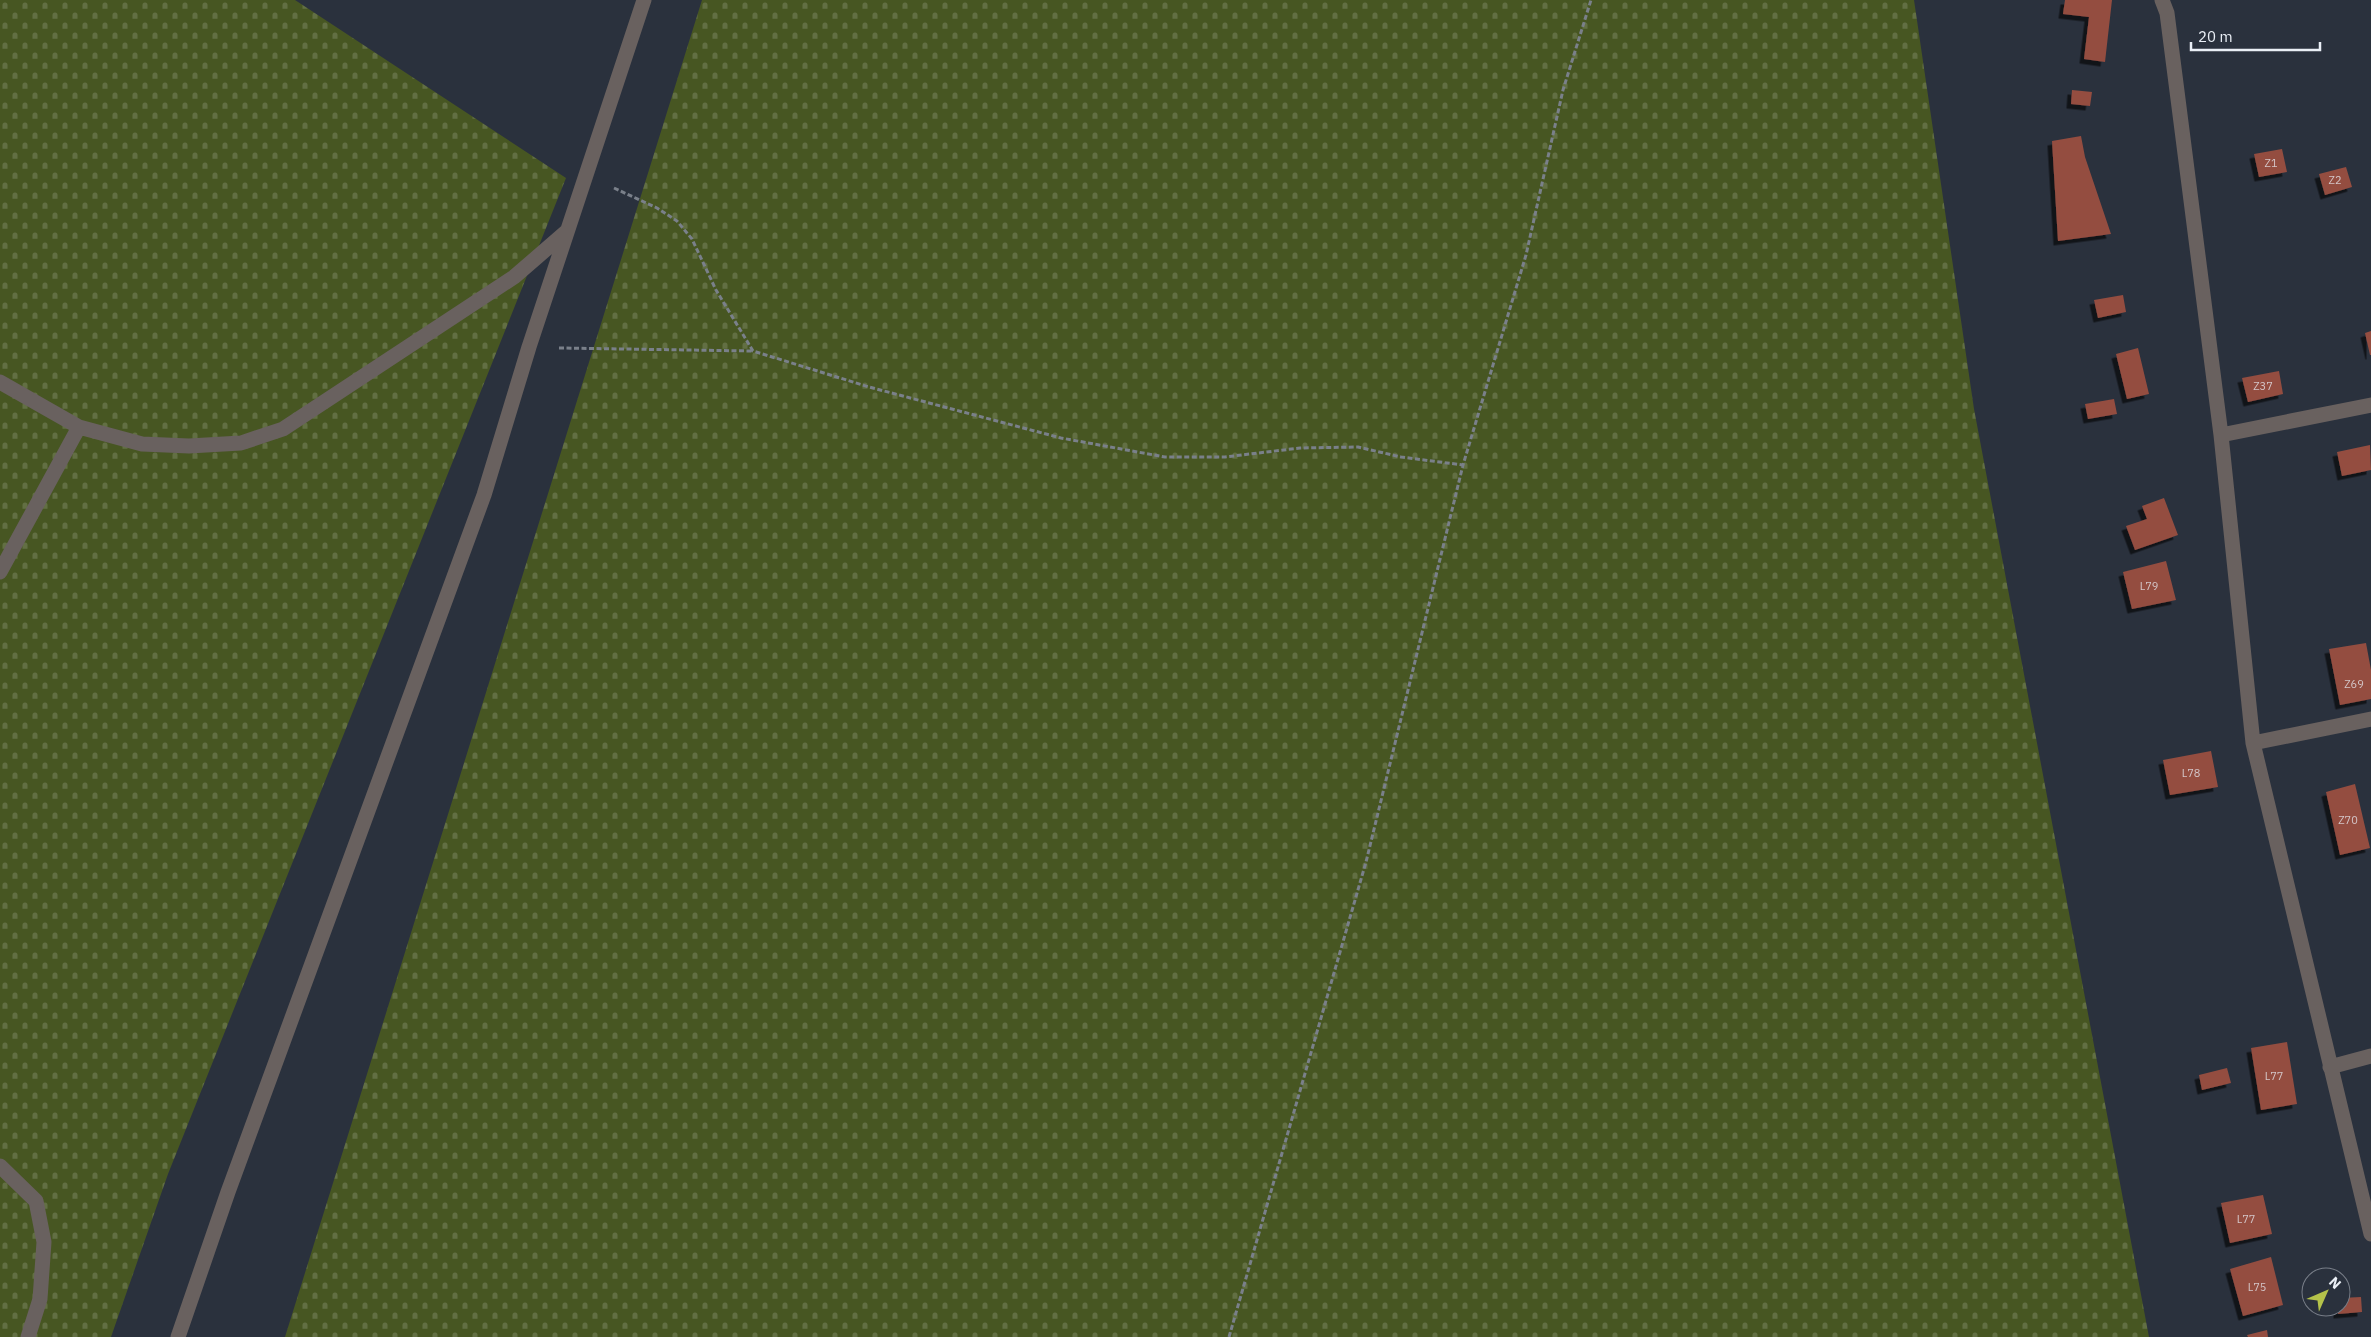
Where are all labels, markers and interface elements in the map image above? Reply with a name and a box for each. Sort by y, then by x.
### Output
scale bar [2191,20,2320,52]
text: 20 m [2198,27,2233,46]
house number: Z1 [2265,156,2278,170]
house number: Z2 [2329,173,2341,187]
house number: Z37 [2253,379,2273,393]
house number: L79 [2140,579,2158,593]
house number: Z69 [2344,677,2364,691]
house number: L78 [2182,766,2200,780]
house number: Z70 [2338,813,2358,827]
house number: L77 [2265,1069,2283,1083]
house number: L77 [2237,1212,2255,1226]
north arrow [2301,1267,2351,1317]
text: N [2325,1273,2345,1293]
house number: L75 [2248,1280,2266,1294]

